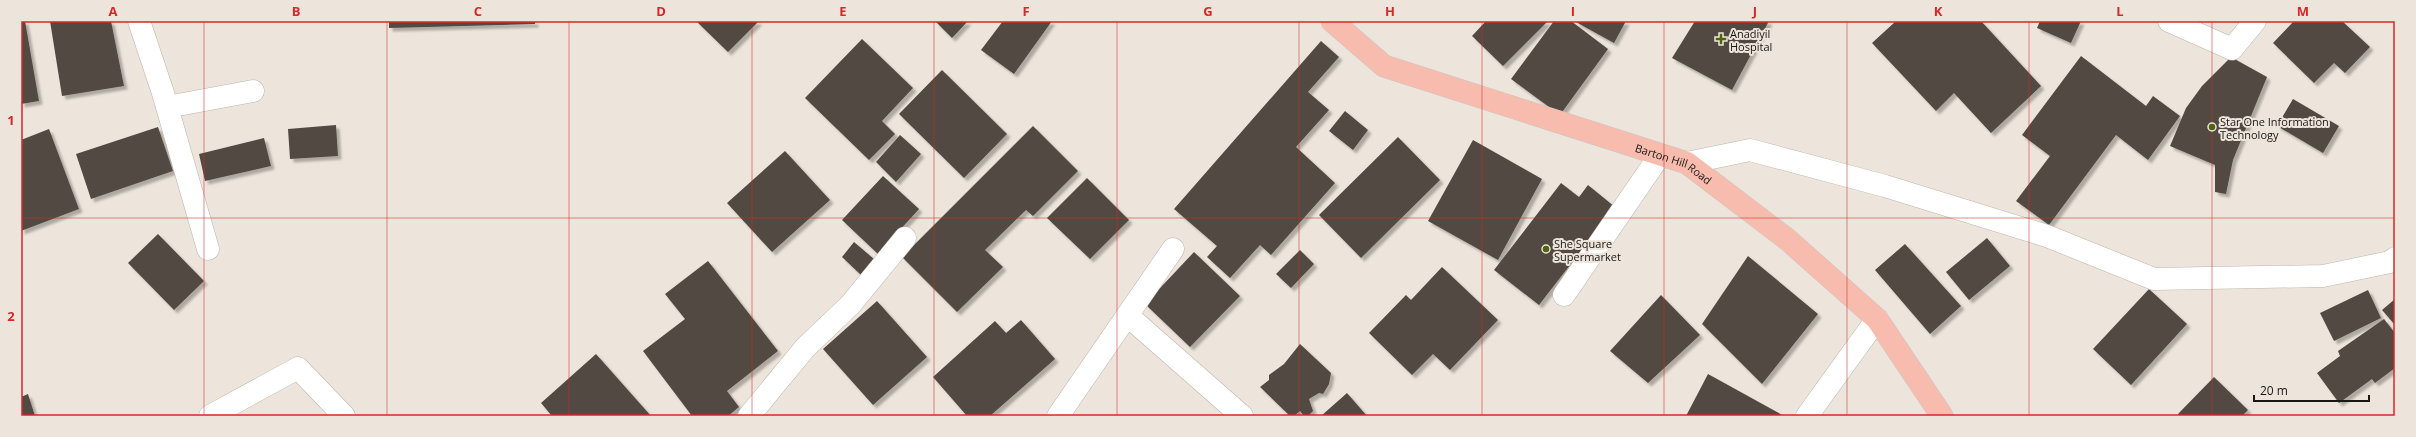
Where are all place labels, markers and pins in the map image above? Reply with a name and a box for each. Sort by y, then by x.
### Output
place label: Anadiyil Hospital [1730,26,1772,54]
marker: Anadiyil Hospital [1715,33,1727,45]
place label: Star One Information Technology [2220,114,2329,142]
marker: Star One Information Technology [2207,122,2217,132]
place label: She Square Supermarket [1554,236,1621,264]
marker: She Square Supermarket [1541,244,1551,254]

